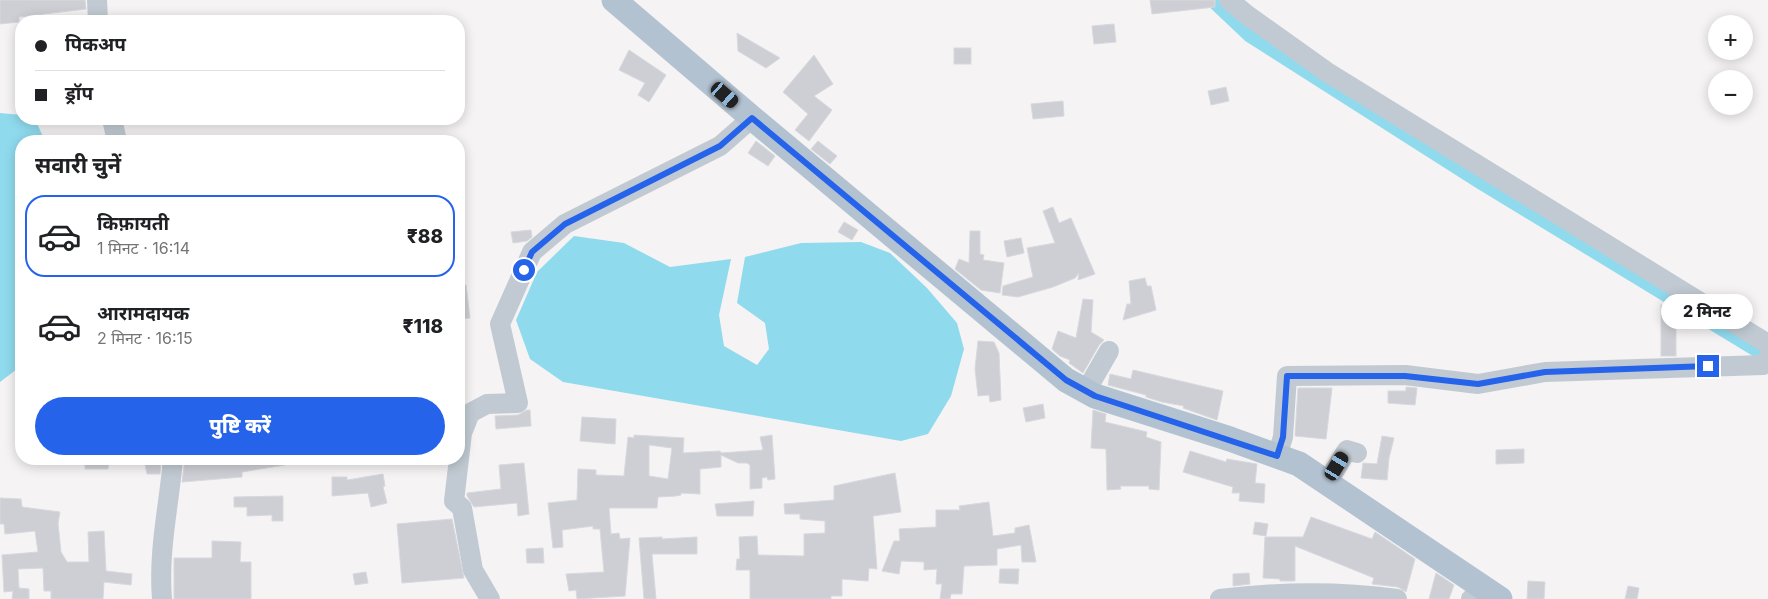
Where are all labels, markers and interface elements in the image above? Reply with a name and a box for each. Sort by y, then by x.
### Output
map controls [1708,15,1753,115]
button: + [1708,15,1753,60]
text: पिकअप [65,33,126,56]
button: − [1708,70,1753,115]
car [708,79,741,111]
text: ड्रॉप [65,82,93,105]
text: सवारी चुनें [35,152,121,178]
text: किफ़ायती [97,212,169,235]
icon: car [37,214,82,259]
text: ₹88 [407,225,443,248]
text: 1 मिनट · 16:14 [97,238,190,258]
route start [513,259,535,281]
callout: 2 मिनट [1662,294,1754,328]
text: 2 मिनट [1683,301,1731,321]
text: आरामदायक [97,302,189,325]
icon: car [37,304,82,349]
text: ₹118 [403,315,443,338]
text: 2 मिनट · 16:15 [97,328,193,348]
route end [1697,355,1719,377]
button: पुष्टि करें [35,397,445,455]
car [1322,449,1351,483]

